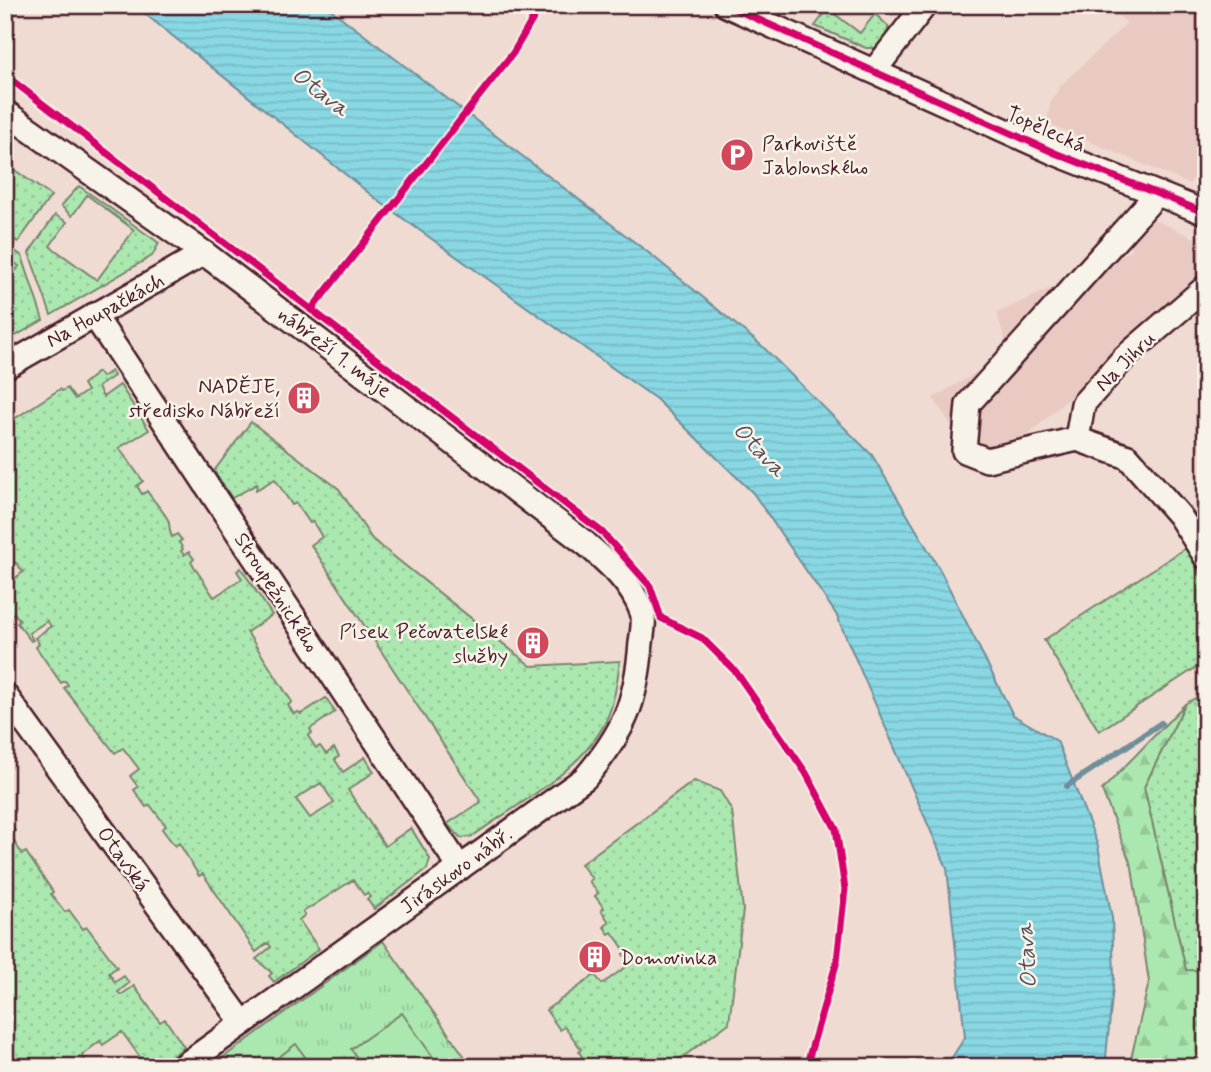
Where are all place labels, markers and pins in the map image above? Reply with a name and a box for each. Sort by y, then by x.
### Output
place label: Parkoviště Jablonského [762,130,868,182]
parking icon: Parkoviště Jablonského [718,136,756,174]
place label: NADĚJE, středisko Nábřeží [128,373,280,425]
building icon: NADĚJE, středisko Nábřeží [285,379,323,417]
place label: Písek Pečovatelské služby [339,618,508,670]
building icon: Písek Pečovatelské služby [514,624,552,662]
building icon: Domovinka [576,938,614,976]
place label: Domovinka [620,944,717,972]

